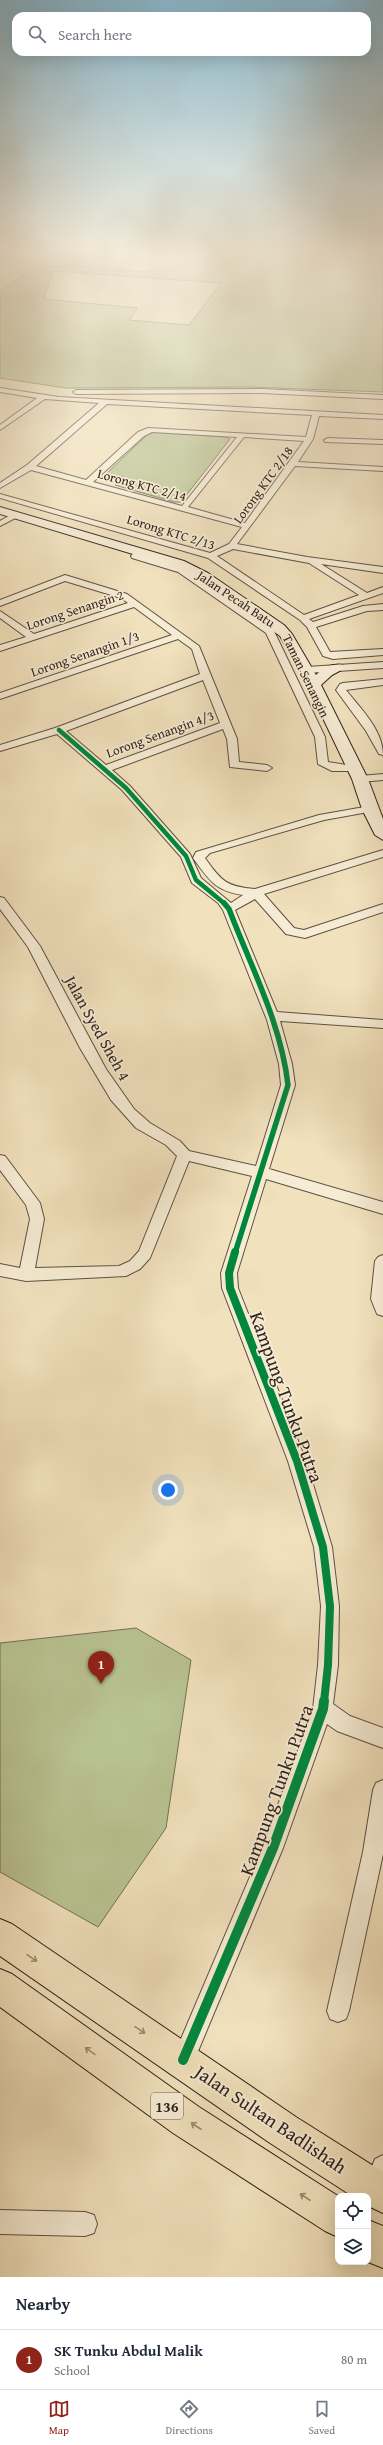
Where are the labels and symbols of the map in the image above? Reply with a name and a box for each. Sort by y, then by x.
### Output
street label: Lorong KTC 2/18 [229,443,297,527]
street label: Lorong KTC 2/14 [95,464,189,506]
street label: Lorong KTC 2/13 [125,510,217,554]
street label: Jalan Pecah Batu [192,565,279,632]
street label: Lorong Senangin 2 [24,585,126,635]
street label: Lorong Senangin 1/3 [28,627,142,681]
street label: Taman Senangin [278,631,335,721]
street label: Lorong Senangin 4/3 [103,706,217,762]
street label: Jalan Syed Sheh 4 [58,969,137,1085]
street label: Kampung Tunku Putra [243,1308,331,1486]
your location [158,1480,178,1500]
pin: 1 [88,1651,114,1684]
street label: Kampung Tunku Putra [232,1701,320,1879]
one-way arrow [27,1953,38,1962]
one-way arrow [134,2026,145,2034]
one-way arrow [85,2047,96,2055]
street label: Jalan Sultan Badlishah [188,2057,353,2181]
road number: 136 [151,2093,183,2119]
one-way arrow [191,2122,202,2130]
one-way arrow [300,2193,311,2201]

